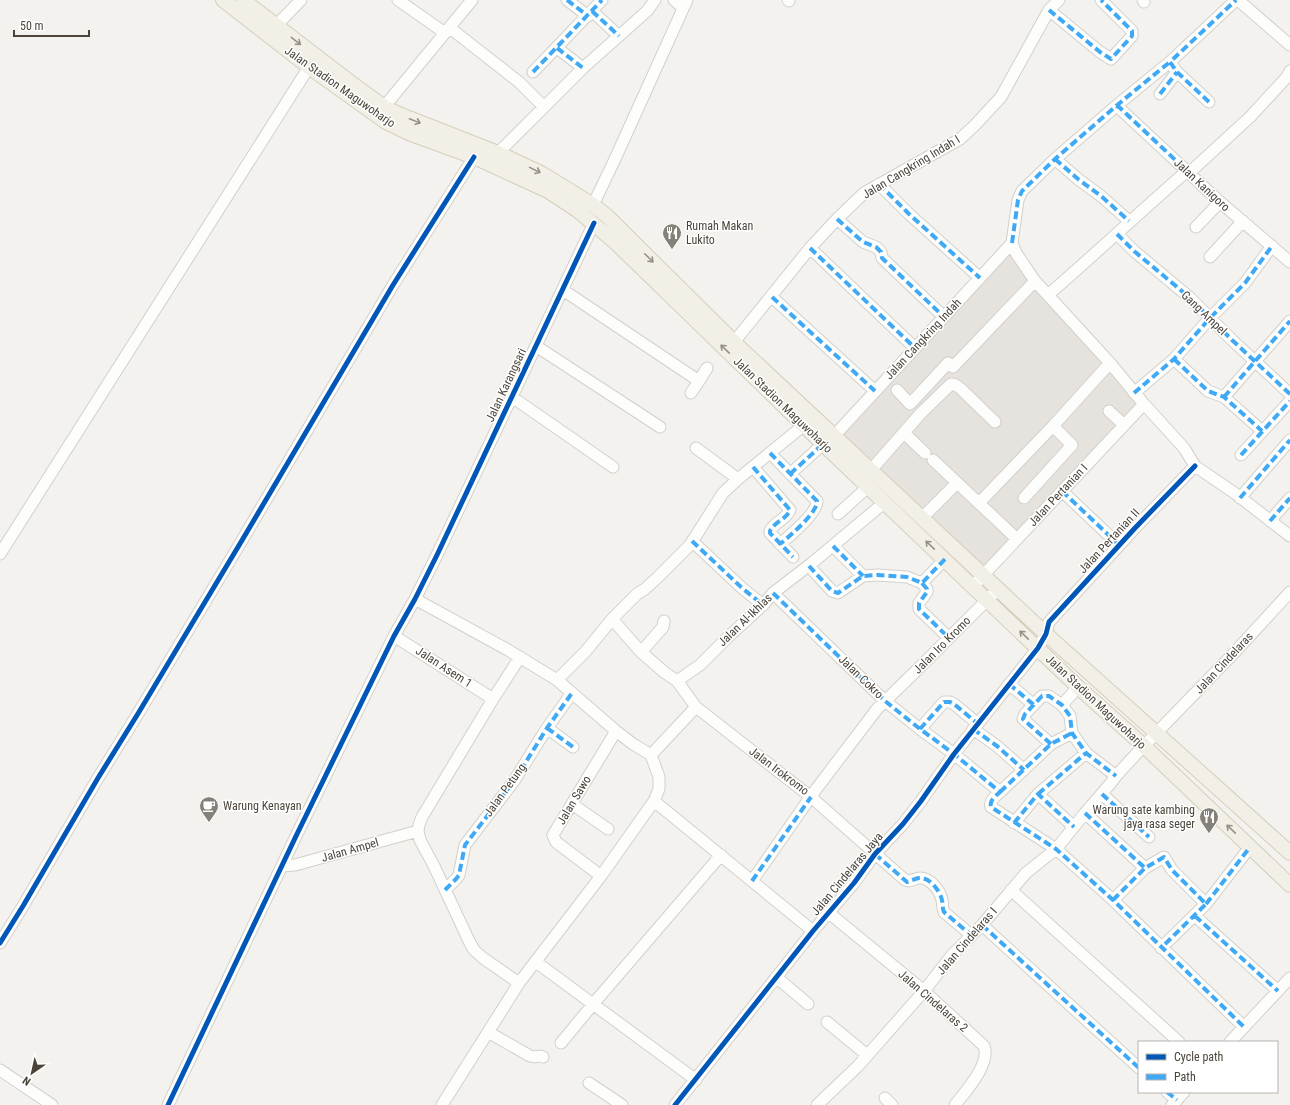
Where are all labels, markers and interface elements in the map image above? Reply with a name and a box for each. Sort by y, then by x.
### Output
scale bar [14,12,89,38]
text: 50 m [20,19,44,33]
one-way arrow [291,37,302,45]
street label: Jalan Stadion Maguwoharjo [282,43,398,131]
one-way arrow [409,118,421,125]
street label: Jalan Cangkring Indah I [860,132,962,202]
street label: Jalan Kanigoro [1171,156,1233,214]
one-way arrow [529,167,541,174]
place label: Rumah Makan Lukito [686,219,753,247]
restaurant icon: Rumah Makan Lukito [661,222,683,250]
one-way arrow [644,253,654,262]
street label: Gang Ampel [1178,288,1230,338]
street label: Jalan Cangkring Indah [882,295,964,382]
one-way arrow [720,344,730,354]
street label: Jalan Karangsari [483,346,529,424]
street label: Jalan Stadion Maguwoharjo [731,354,835,456]
street label: Jalan Pertanian I [1026,461,1090,529]
street label: Jalan Pertanian II [1076,506,1142,576]
one-way arrow [925,540,935,550]
street label: Jalan Al-Ikhlas [715,591,775,649]
street label: Jalan Iro Kromo [910,613,974,677]
street label: Jalan Cindelaras [1192,629,1256,697]
one-way arrow [1019,630,1029,640]
street label: Jalan Asem 1 [413,644,475,690]
street label: Jalan Cokro [836,652,886,702]
street label: Jalan Stadion Maguwoharjo [1043,652,1149,752]
street label: Jalan Irokromo [746,744,812,798]
street label: Jalan Petung [481,761,529,819]
street label: Jalan Sawo [554,773,594,827]
cafe icon: Warung Kenayan [198,795,220,823]
place label: Warung Kenayan [223,799,302,813]
place label: Warung sate kambing jaya rasa seger [1093,803,1195,831]
restaurant icon: Warung sate kambing jaya rasa seger [1198,806,1220,834]
one-way arrow [1226,824,1236,834]
street label: Jalan Cindelaras Jaya [808,830,886,918]
street label: Jalan Ampel [320,835,380,865]
street label: Jalan Cindelaras I [934,905,1000,977]
street label: Jalan Cindelaras 2 [895,967,971,1035]
legend [1138,1041,1278,1093]
text: Cycle path [1174,1050,1224,1064]
north arrow [12,1053,52,1093]
text: Path [1174,1070,1196,1084]
text: N [20,1073,33,1088]

